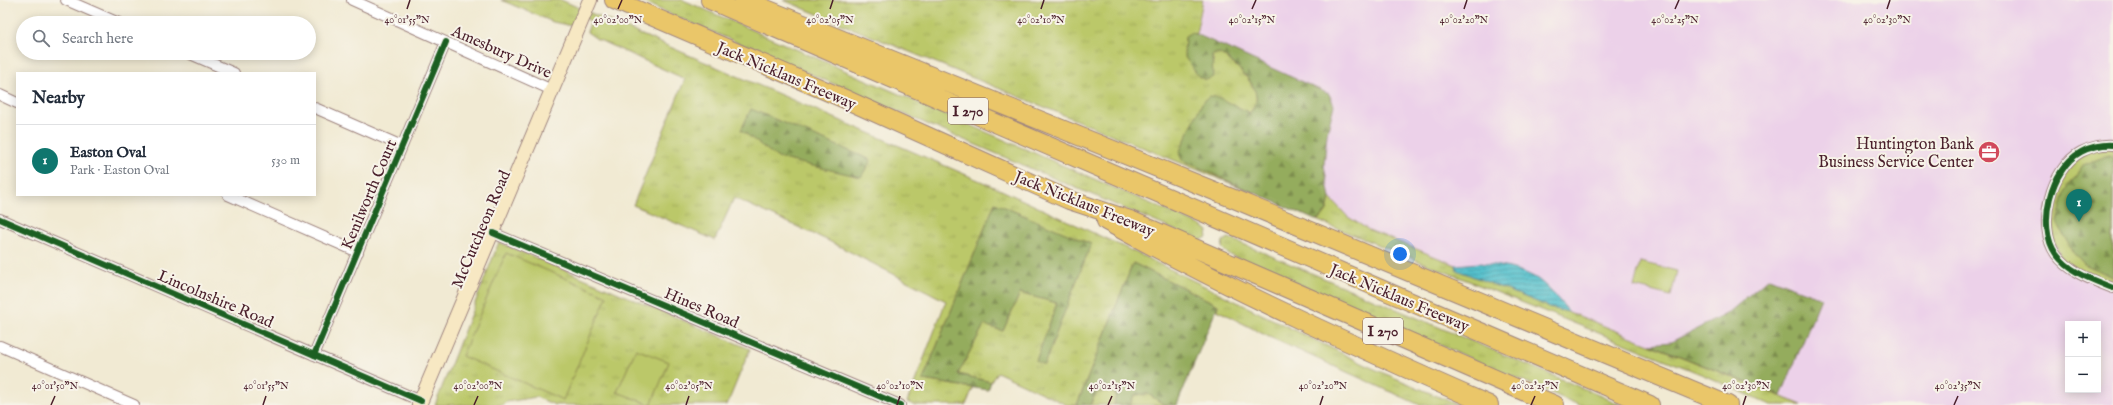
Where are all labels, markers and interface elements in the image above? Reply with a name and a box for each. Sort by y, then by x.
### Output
text: 40°01'55"N [384,14,430,27]
text: 40°02'00"N [594,14,643,27]
text: 40°02'05"N [806,14,854,27]
text: 40°02'10"N [1017,14,1065,27]
text: 40°02'15"N [1229,14,1275,27]
text: 40°02'20"N [1440,14,1489,27]
text: 40°02'25"N [1651,14,1699,27]
text: 40°02'30"N [1863,14,1911,27]
search box [16,16,316,60]
street label: Amesbury Drive [447,21,554,84]
icon: search [30,27,52,49]
text: Search here [62,29,133,48]
street label: Jack Nicklaus Freeway [712,38,859,115]
text: Nearby [32,88,85,109]
road number: I 270 [948,98,988,124]
place label: Huntington Bank Business Service Center [1818,135,1974,173]
street label: Kenilworth Court [338,136,402,253]
office icon: Huntington Bank Business Service Center [1976,139,2002,165]
text: Easton Oval [70,143,146,162]
text: 1 [43,152,47,169]
text: 530 m [271,152,300,169]
text: Park · Easton Oval [70,162,169,179]
street label: McCutcheon Road [448,167,516,292]
street label: Jack Nicklaus Freeway [1009,167,1157,242]
pin: 1 [2066,189,2092,222]
your location [1390,244,1410,264]
street label: Jack Nicklaus Freeway [1325,260,1472,337]
street label: Lincolnshire Road [154,266,277,333]
street label: Hines Road [661,284,742,334]
road number: I 270 [1363,318,1403,344]
map controls [2065,321,2101,393]
button: + [2065,321,2101,357]
button: − [2065,357,2101,393]
text: 40°01'50"N [32,380,79,393]
text: 40°01'55"N [243,380,289,393]
text: 40°02'00"N [454,380,503,393]
text: 40°02'05"N [665,380,713,393]
text: 40°02'10"N [876,380,924,393]
text: 40°02'15"N [1089,380,1135,393]
text: 40°02'20"N [1299,380,1348,393]
text: 40°02'25"N [1511,380,1559,393]
text: 40°02'30"N [1722,380,1770,393]
text: 40°02'35"N [1935,380,1982,393]

